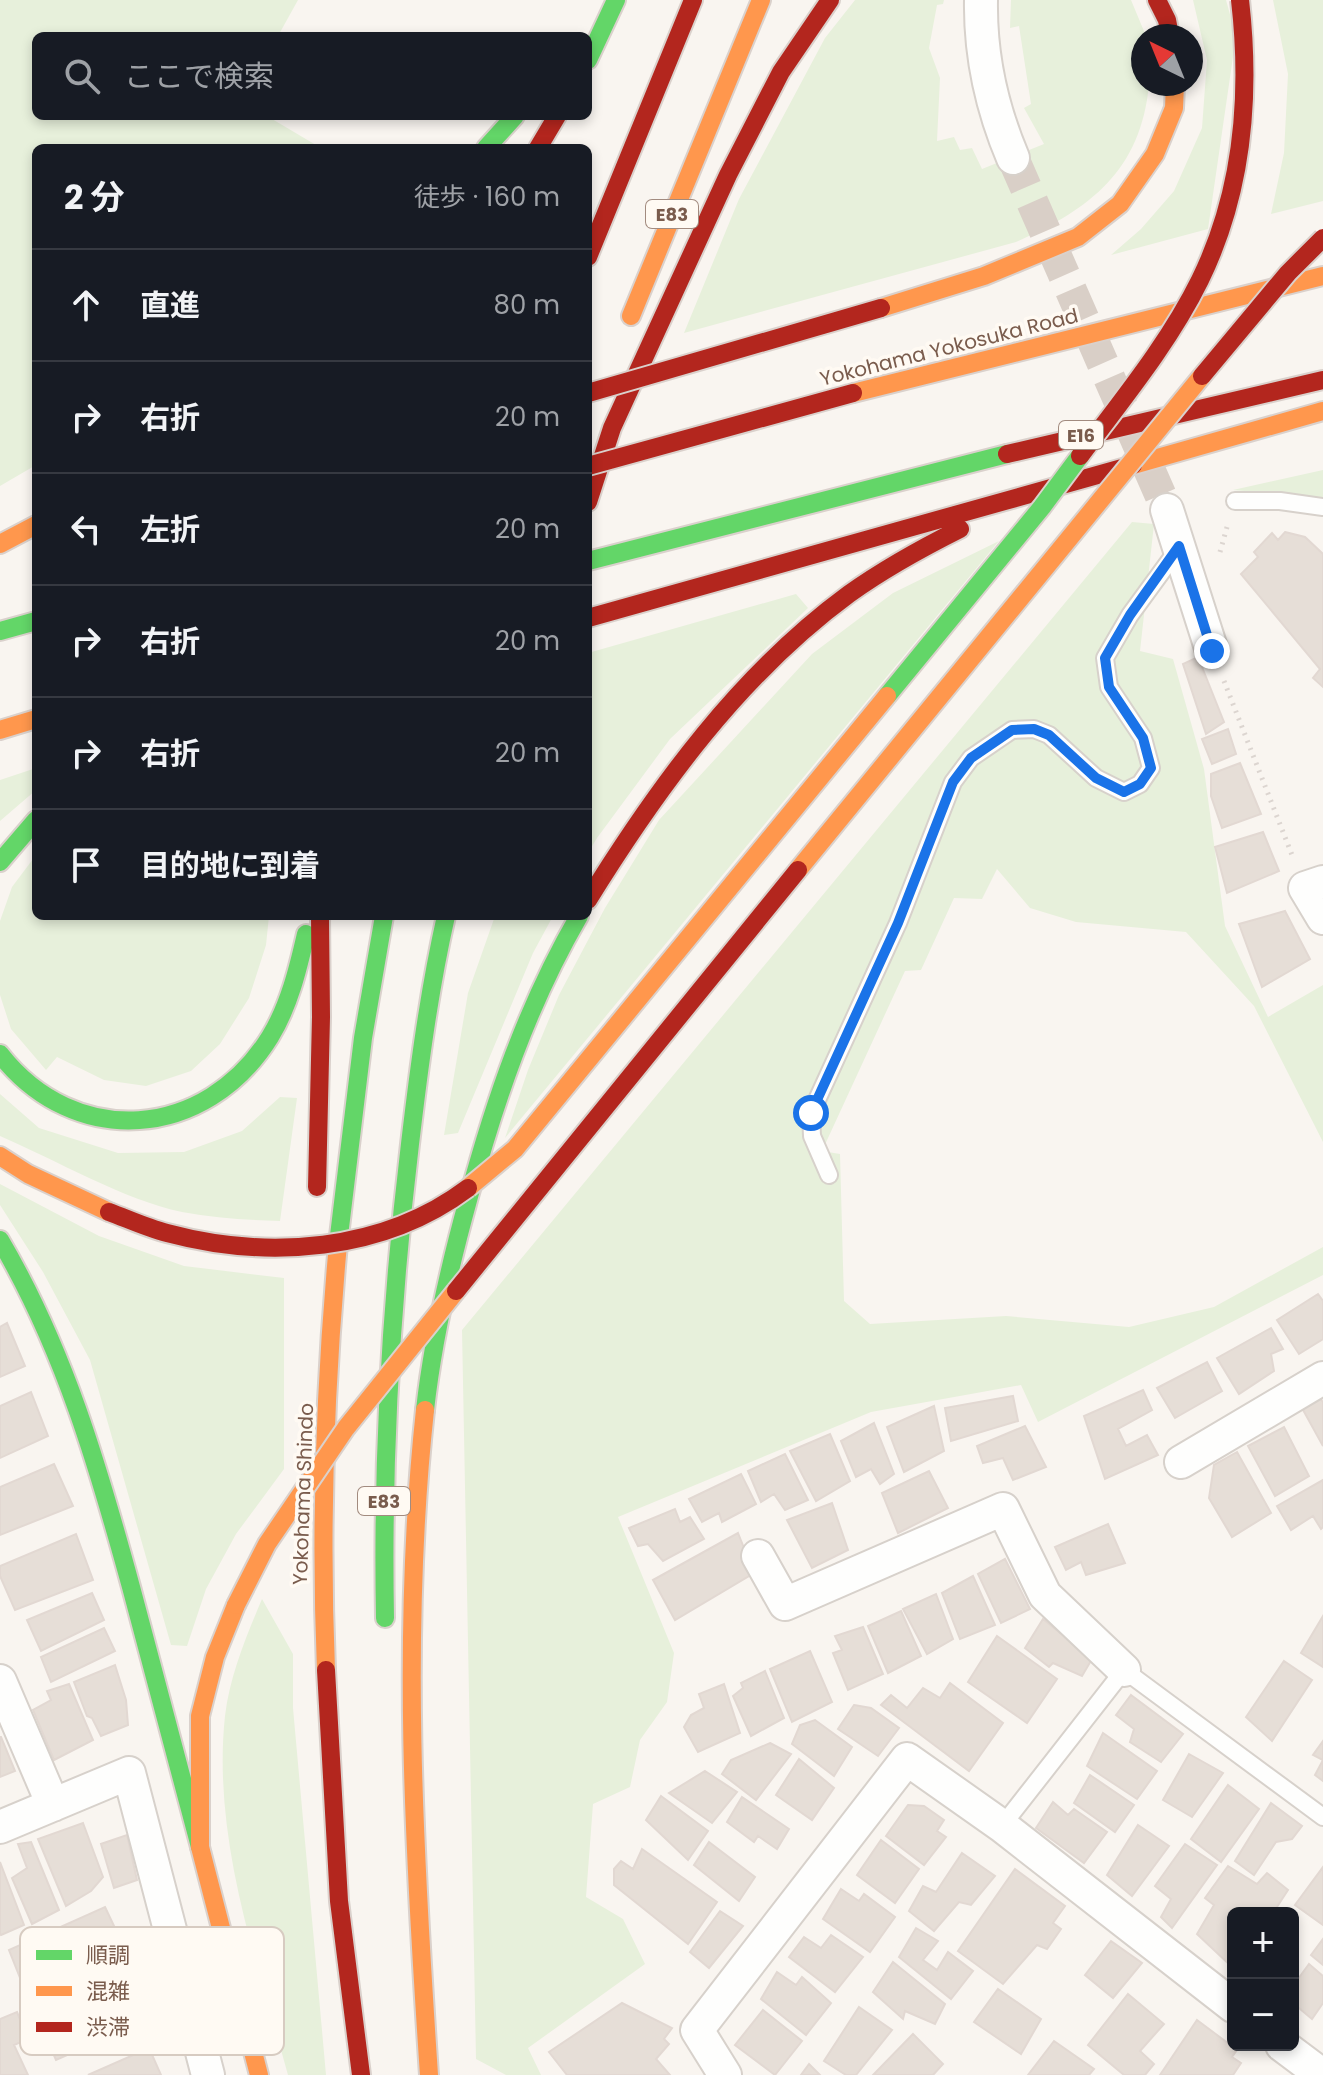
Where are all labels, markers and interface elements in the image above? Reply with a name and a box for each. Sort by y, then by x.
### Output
north arrow [1131,24,1203,96]
search box [32,32,592,120]
icon: search [60,54,104,98]
text: ここで検索 [124,55,274,98]
text: 2 分 [64,173,125,221]
text: 徒歩 · 160 m [414,179,560,215]
road number: E83 [646,200,698,228]
icon: ahead [64,283,108,327]
text: 直進 [140,284,200,327]
text: 80 m [494,287,560,323]
street label: Yokohama Yokosuka Road [817,301,1081,393]
icon: right [64,395,108,439]
text: 右折 [140,396,200,439]
text: 20 m [495,399,560,435]
road number: E16 [1059,421,1103,449]
icon: left [64,507,108,551]
text: 左折 [140,508,200,551]
text: 20 m [495,511,560,547]
icon: right [64,619,108,663]
text: 右折 [140,620,200,663]
text: 20 m [495,623,560,659]
route end [1194,633,1230,669]
icon: right [64,731,108,775]
text: 右折 [140,732,200,775]
text: 20 m [495,735,560,771]
icon: arrive [64,843,108,887]
text: 目的地に到着 [140,844,320,887]
route start [793,1095,829,1131]
street label: Yokohama Shindo [286,1403,320,1585]
road number: E83 [358,1487,410,1515]
map controls [1227,1907,1299,2051]
button: + [1227,1907,1299,1979]
legend [20,1927,284,2055]
text: 順調 [86,1940,130,1971]
text: 混雑 [86,1976,130,2007]
button: − [1227,1979,1299,2051]
text: 渋滞 [86,2012,130,2043]

